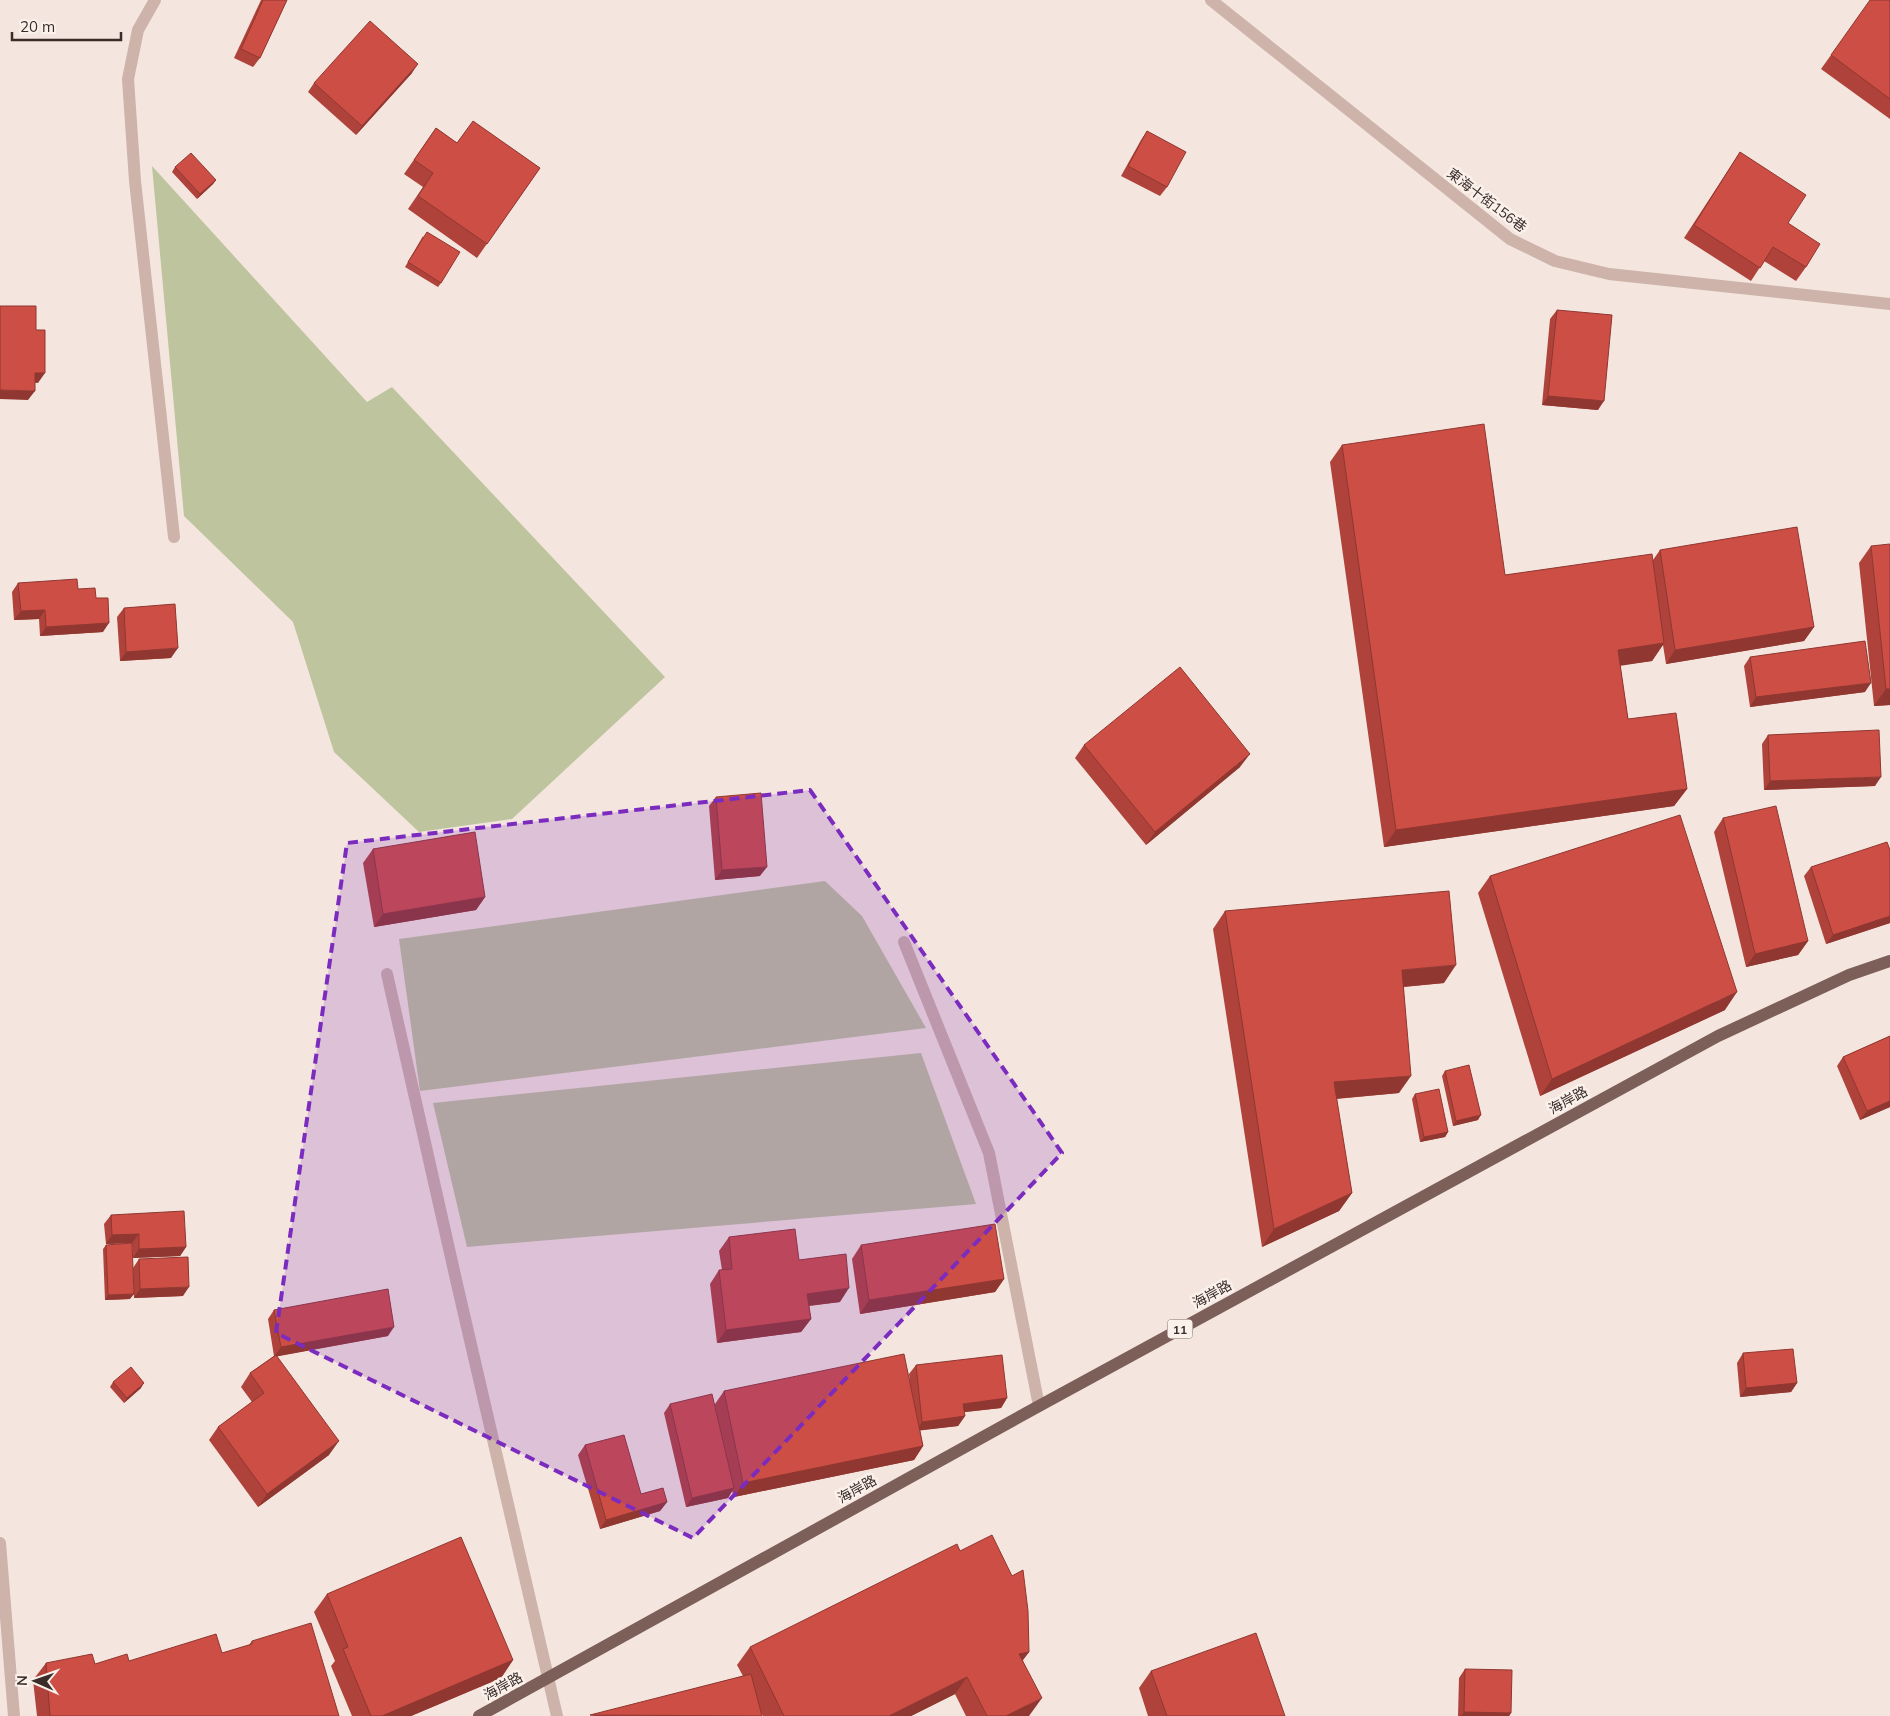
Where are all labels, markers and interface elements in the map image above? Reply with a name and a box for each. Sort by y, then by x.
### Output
scale bar [12,10,121,42]
text: 20 m [20,17,55,36]
street label: 東海十街156巷 [1444,164,1530,236]
street label: 海岸路 [1545,1082,1591,1118]
street label: 海岸路 [1189,1276,1235,1312]
road number: 11 [1168,1320,1192,1338]
street label: 海岸路 [834,1471,880,1507]
north arrow [10,1656,60,1706]
street label: 海岸路 [480,1668,526,1704]
text: N [13,1675,31,1686]

